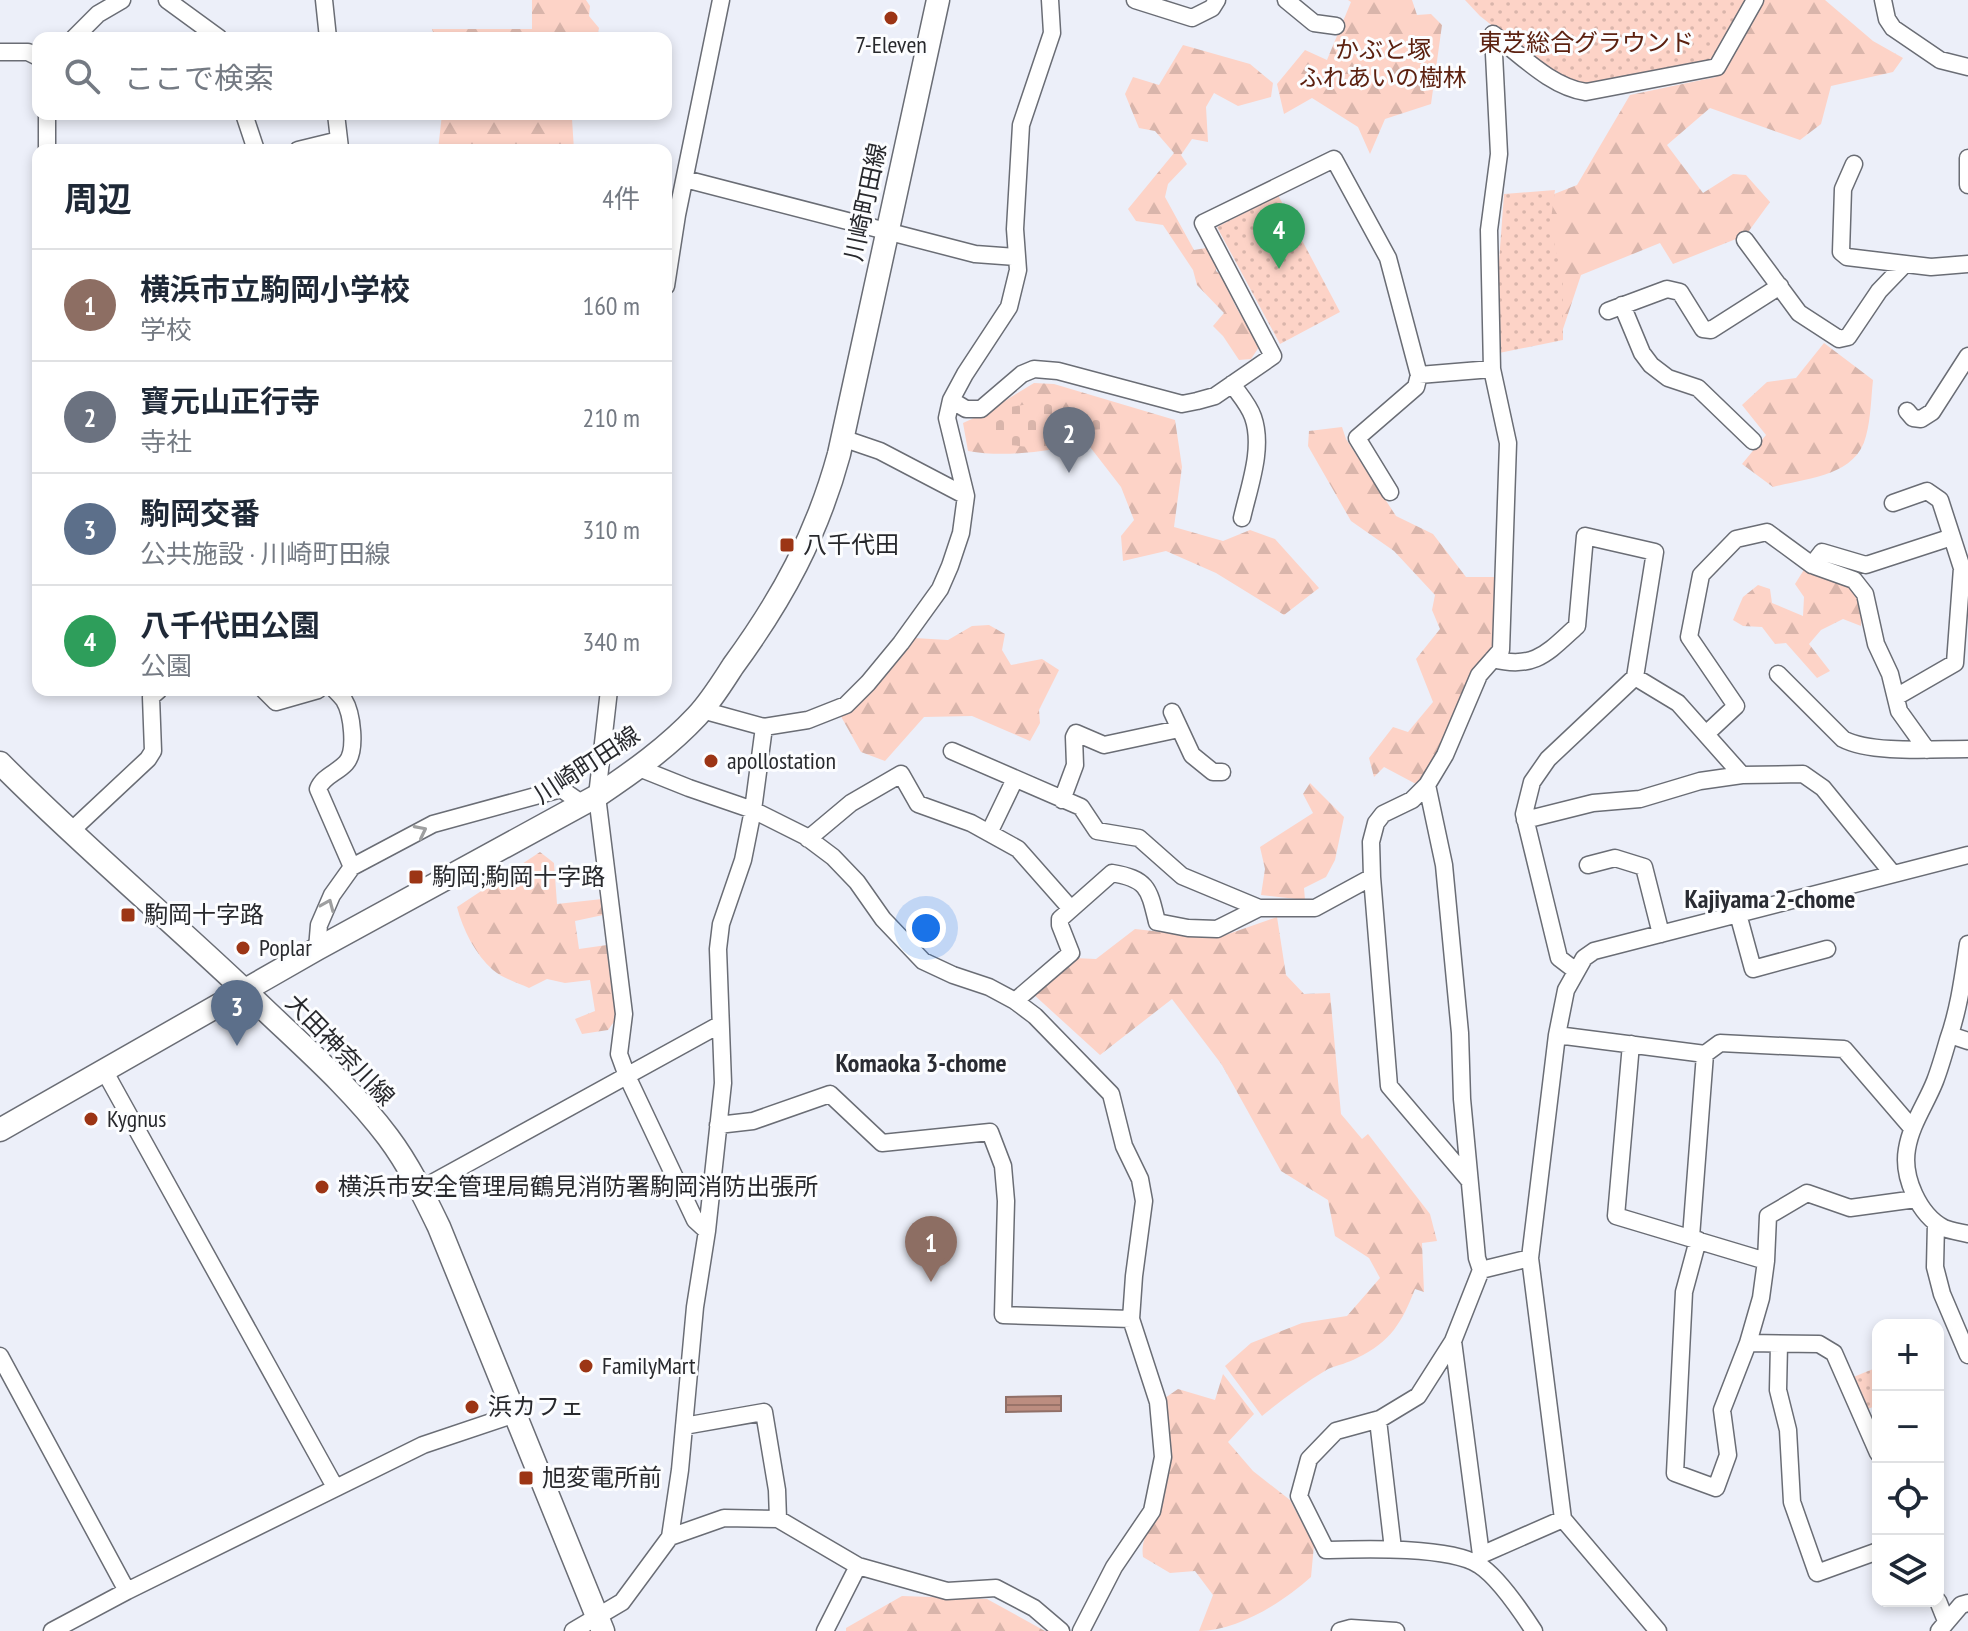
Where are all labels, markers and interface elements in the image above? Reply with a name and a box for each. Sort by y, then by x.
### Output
marker: 7-Eleven [882,9,900,27]
park label: 東芝総合グラウンド [1478,27,1694,58]
place label: 7-Eleven [855,29,927,60]
search box [32,32,672,120]
park label: かぶと塚 ふれあいの樹林 [1299,34,1467,93]
icon: search [60,54,104,98]
text: ここで検索 [124,58,274,97]
street label: 川崎町田線 [838,140,893,264]
text: 周辺 [64,176,132,220]
text: 4件 [602,182,640,215]
pin: 4 [1253,203,1305,269]
text: 横浜市立駒岡小学校 [140,269,410,308]
text: 1 [84,289,96,322]
text: 160 m [582,289,640,322]
text: 学校 [140,313,192,346]
text: 寶元山正行寺 [140,381,320,420]
text: 2 [84,401,96,434]
text: 210 m [582,401,640,434]
pin: 2 [1043,407,1095,473]
text: 寺社 [140,425,192,458]
text: 駒岡交番 [140,493,260,532]
text: 3 [84,513,96,546]
text: 310 m [582,513,640,546]
place label: 八千代田 [803,529,899,560]
marker: 八千代田 [778,536,796,554]
text: 公共施設 · 川崎町田線 [140,537,391,570]
text: 八千代田公園 [140,605,320,644]
text: 4 [84,625,96,658]
text: 340 m [582,625,640,658]
text: 公園 [140,649,192,682]
street label: 川崎町田線 [528,719,645,810]
place label: apollostation [727,745,836,776]
marker: apollostation [702,752,720,770]
one-way arrow [413,825,428,840]
place label: 駒岡;駒岡十字路 [432,861,605,892]
marker: 駒岡;駒岡十字路 [407,868,425,886]
district label: Kajiyama 2-chome [1685,882,1855,915]
place label: 駒岡十字路 [144,899,264,930]
one-way arrow [318,899,334,913]
marker: 駒岡十字路 [119,906,137,924]
your location [906,908,946,948]
place label: Poplar [259,932,312,963]
marker: Poplar [234,939,252,957]
pin: 3 [211,980,263,1046]
street label: 大田神奈川線 [279,987,402,1112]
district label: Komaoka 3-chome [835,1046,1007,1079]
place label: Kygnus [107,1103,166,1134]
marker: Kygnus [82,1110,100,1128]
place label: 横浜市安全管理局鶴見消防署駒岡消防出張所 [338,1171,818,1202]
marker: 横浜市安全管理局鶴見消防署駒岡消防出張所 [313,1178,331,1196]
pin: 1 [905,1216,957,1282]
map controls [1872,1319,1944,1607]
button: + [1872,1319,1944,1391]
place label: FamilyMart [602,1350,696,1381]
marker: FamilyMart [577,1357,595,1375]
place label: 浜カフェ [488,1391,584,1422]
button: − [1872,1391,1944,1463]
marker: 浜カフェ [463,1398,481,1416]
place label: 旭変電所前 [542,1462,662,1493]
button: locate [1872,1463,1944,1535]
marker: 旭変電所前 [517,1469,535,1487]
button: layers [1872,1535,1944,1607]

